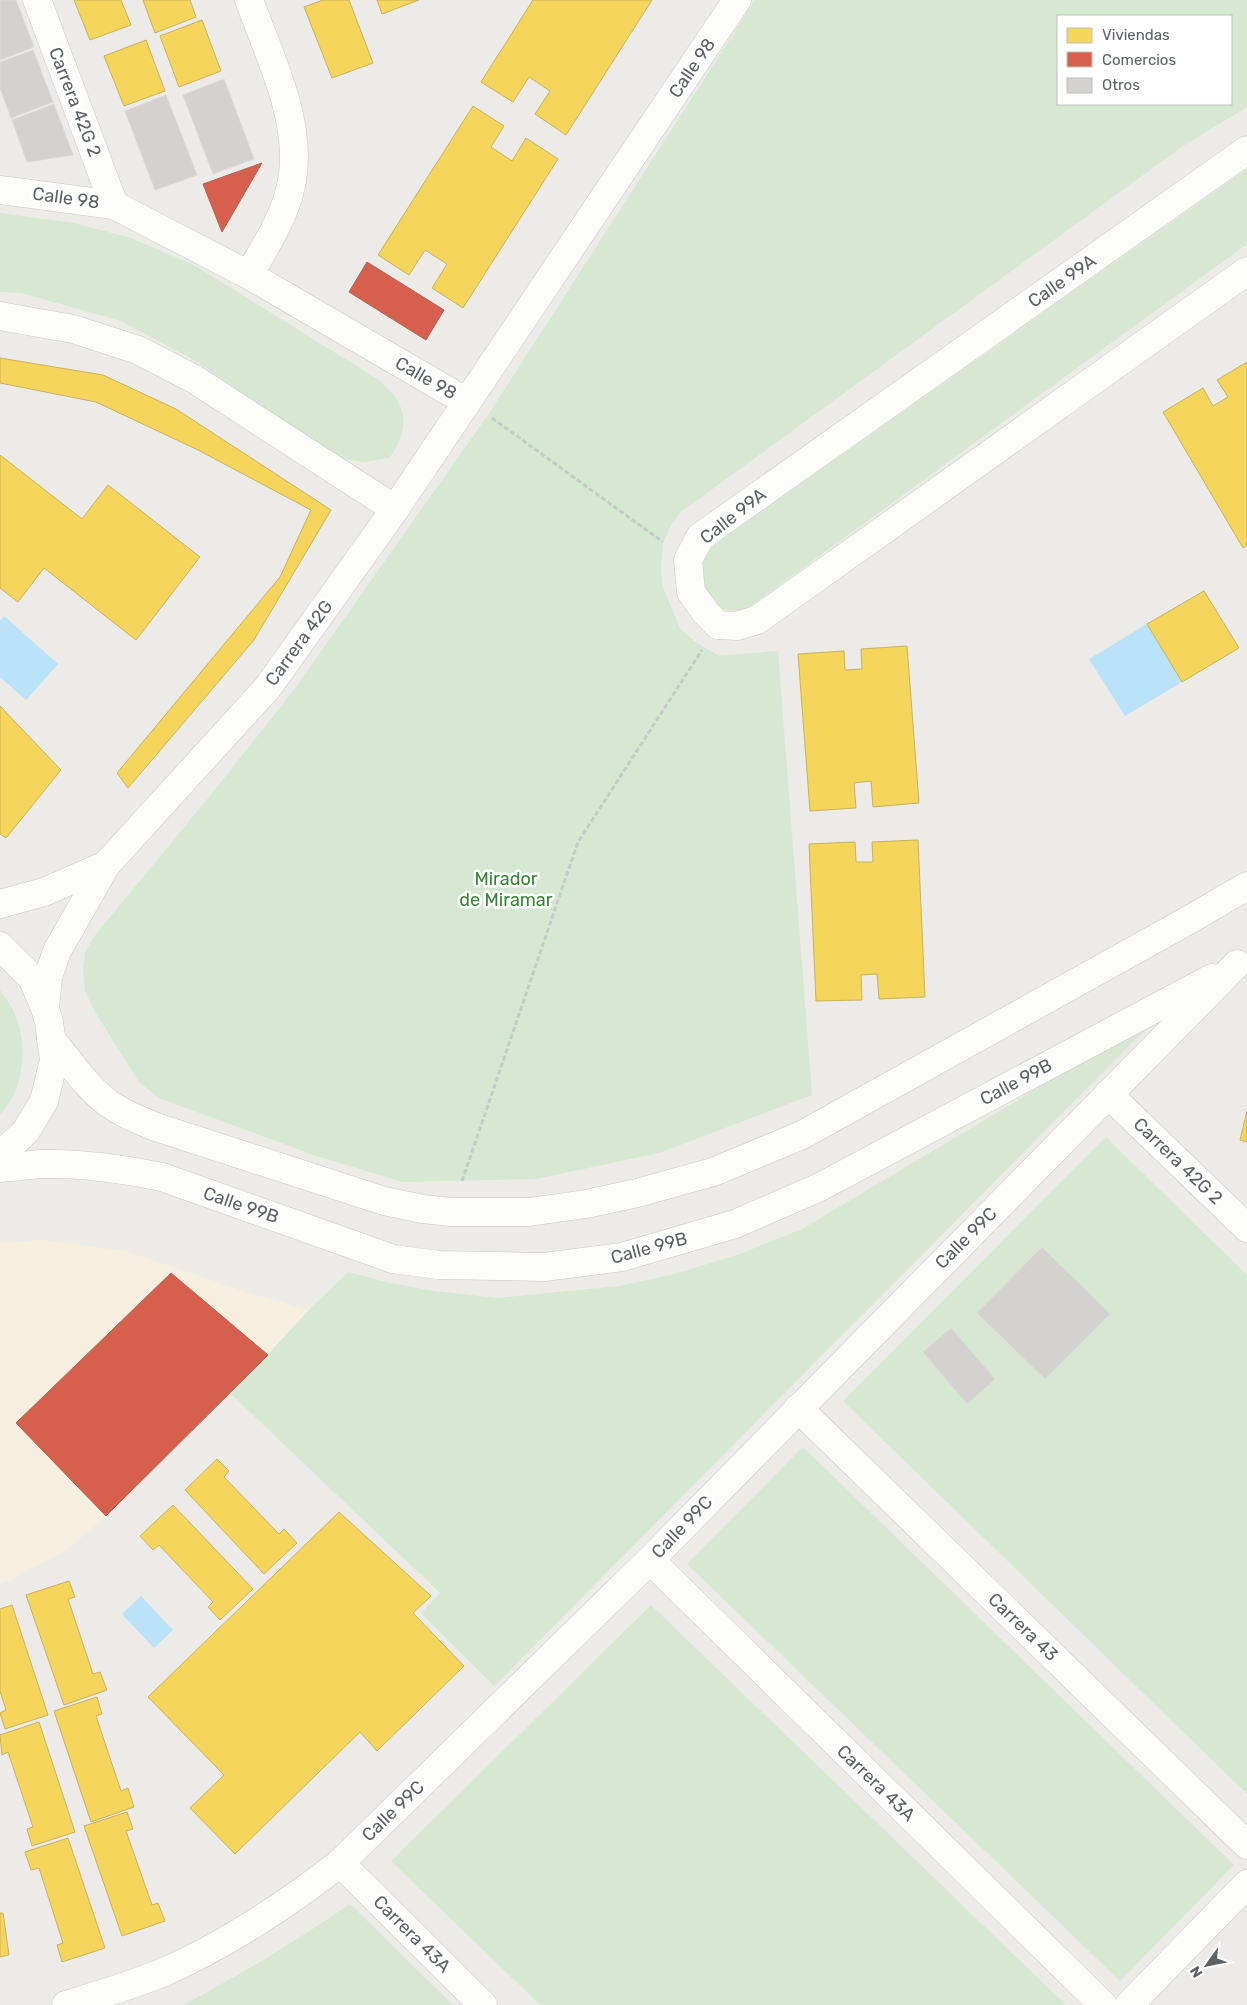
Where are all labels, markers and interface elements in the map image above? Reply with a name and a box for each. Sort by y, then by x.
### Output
legend [1057,15,1232,105]
text: Viviendas [1102,26,1170,44]
street label: Calle 98 [664,34,720,102]
street label: Carrera 42G 2 [44,44,106,160]
text: Comercios [1102,51,1176,69]
text: Otros [1102,76,1140,94]
street label: Calle 98 [31,182,101,214]
street label: Calle 99A [1024,250,1100,312]
street label: Calle 98 [391,352,461,404]
street label: Calle 99A [696,483,770,549]
street label: Carrera 42G [261,596,337,690]
park label: Mirador de Miramar [459,868,553,911]
street label: Calle 99B [976,1054,1056,1110]
street label: Carrera 42G 2 [1129,1113,1227,1209]
street label: Calle 99B [200,1182,282,1228]
street label: Calle 99C [930,1202,1002,1274]
street label: Calle 99B [608,1227,690,1269]
street label: Calle 99C [647,1491,717,1563]
street label: Carrera 43 [984,1588,1062,1666]
street label: Carrera 43A [832,1740,920,1826]
street label: Calle 99C [357,1776,429,1846]
street label: Carrera 43A [369,1891,455,1977]
north arrow [1182,1940,1232,1990]
text: N [1187,1963,1206,1981]

